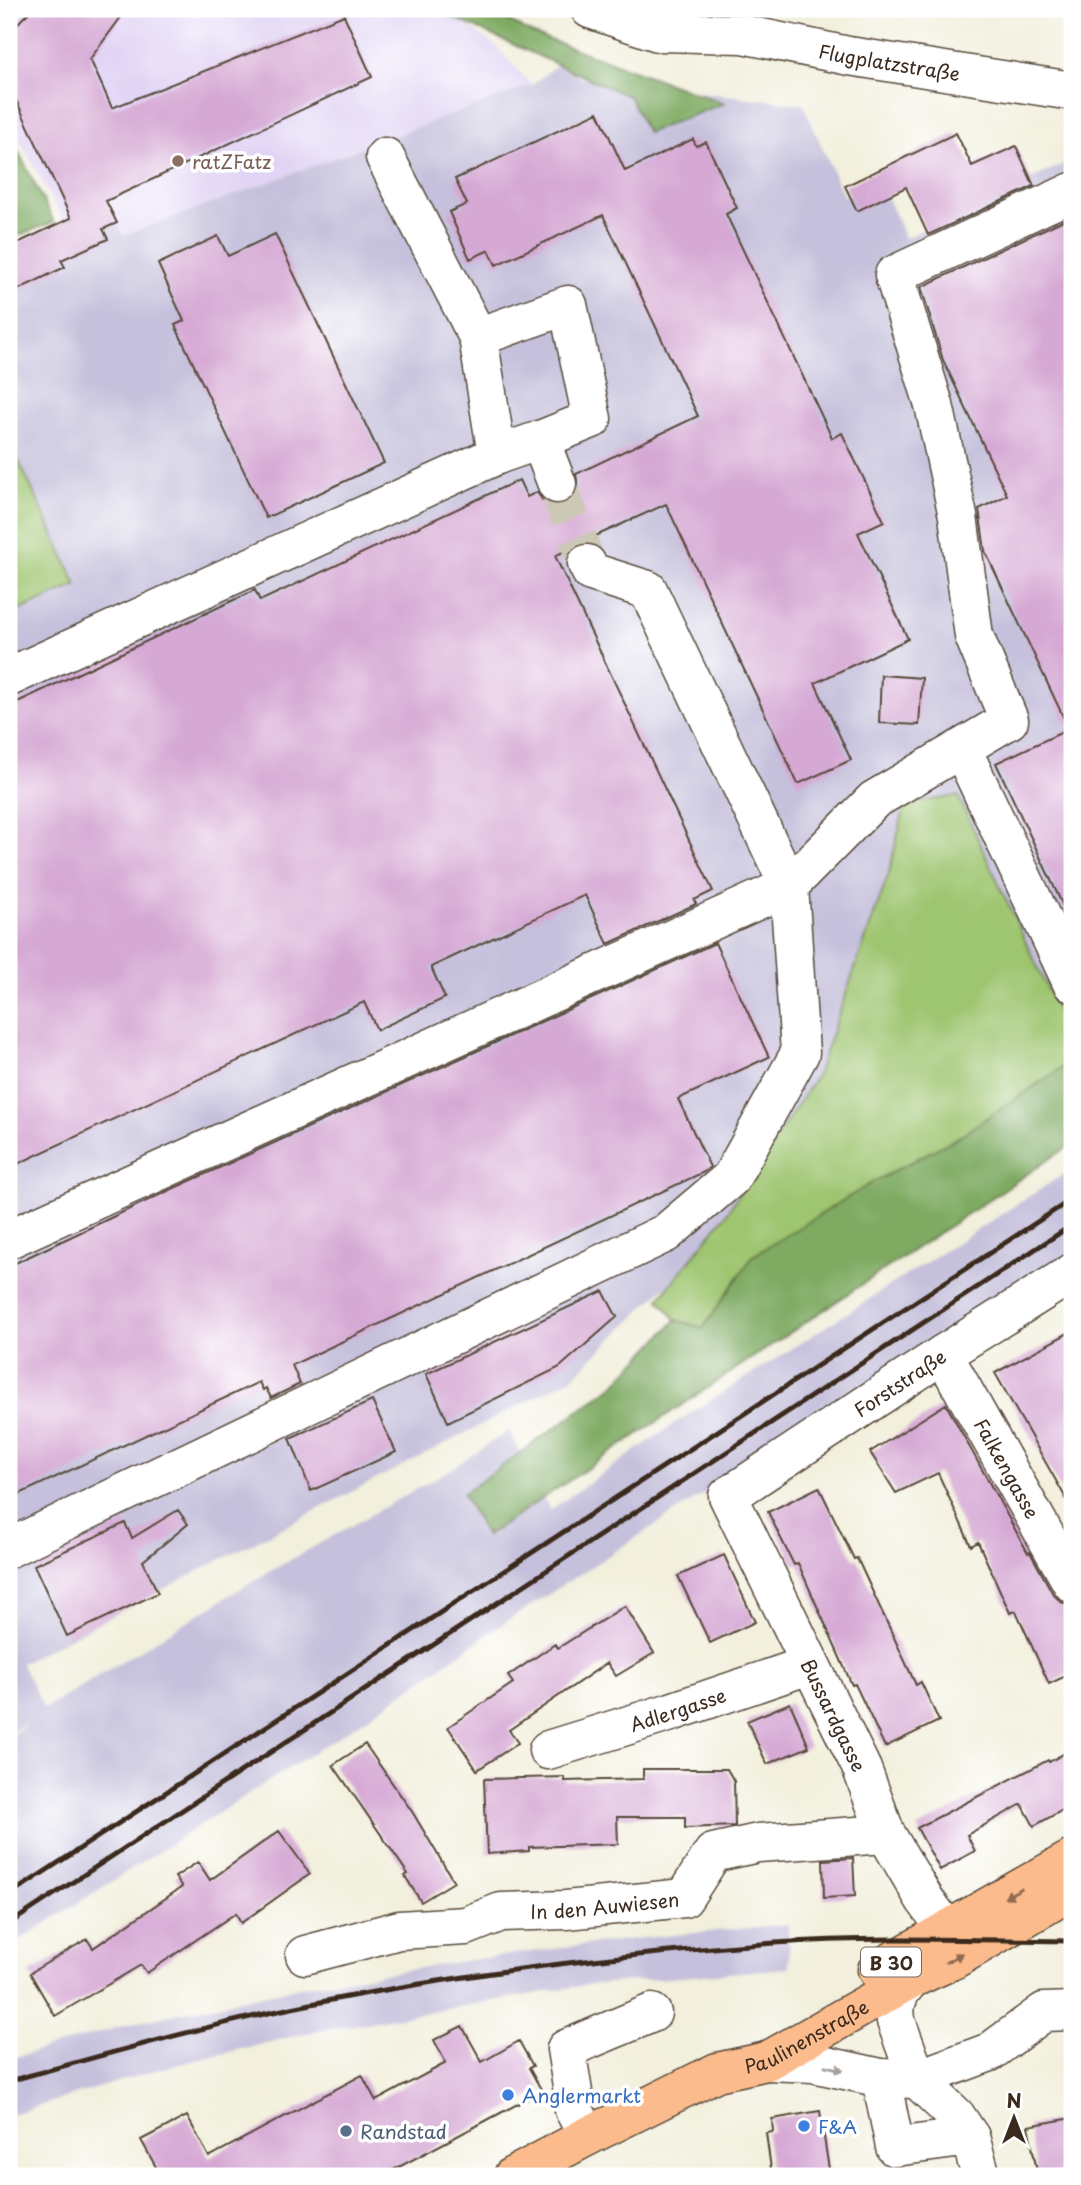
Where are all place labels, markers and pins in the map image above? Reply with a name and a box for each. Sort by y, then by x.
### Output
place label: ratZFatz [192,147,271,175]
marker: ratZFatz [170,153,186,169]
place label: Anglermarkt [522,2081,641,2109]
marker: Anglermarkt [500,2087,516,2103]
place label: F&A [818,2112,857,2140]
place label: Randstad [360,2117,447,2145]
marker: F&A [796,2118,812,2134]
marker: Randstad [338,2123,354,2139]

